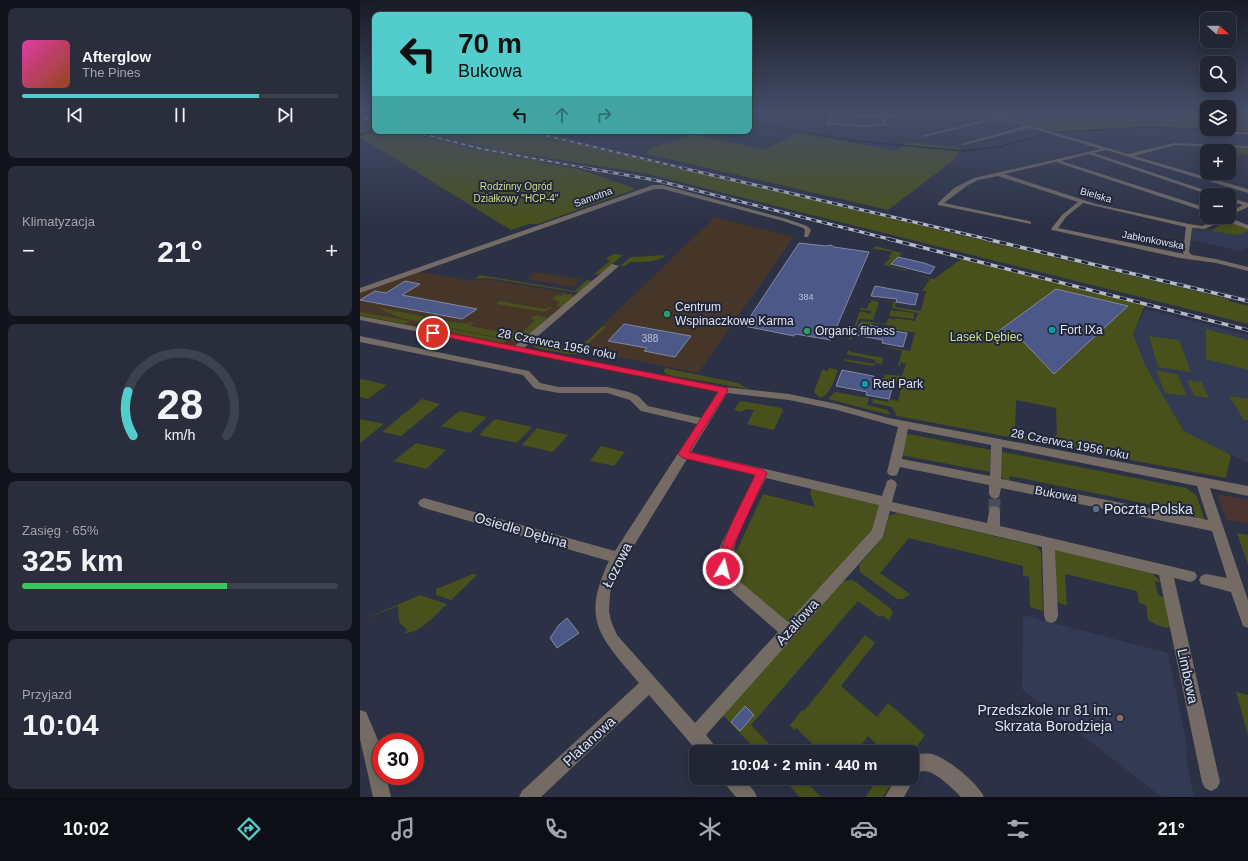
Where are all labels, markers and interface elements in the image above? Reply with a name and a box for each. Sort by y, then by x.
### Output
north arrow [1200,12,1236,48]
map controls [1200,12,1236,224]
icon: left [392,28,444,80]
text: 70 m [458,28,522,59]
text: Afterglow [82,48,151,65]
button: search [1200,56,1236,92]
text: Bukowa [458,61,522,81]
text: The Pines [82,65,141,80]
button: layers [1200,100,1236,136]
icon: previous [64,104,86,126]
icon: pause [169,104,191,126]
icon: next [274,104,296,126]
icon: left [509,104,531,126]
icon: ahead [551,104,573,126]
icon: right [593,104,615,126]
button: + [1200,144,1236,180]
park label: Rodzinny Ogród Działkowy "HCP-4" [474,181,559,204]
street label: Samotna [572,185,614,209]
street label: Bielska [1079,185,1113,205]
button: − [1200,188,1236,224]
text: Klimatyzacja [22,214,95,229]
street label: Jabłonkowska [1121,229,1185,251]
text: 21° [157,235,203,268]
text: − [22,238,35,263]
text: + [325,238,338,263]
house number: 384 [798,292,814,302]
place label: Centrum Wspinaczkowe Karma [675,300,794,328]
marker: Centrum Wspinaczkowe Karma [662,309,672,319]
pin [416,316,450,350]
icon: arrive [422,322,444,344]
place label: Fort IXa [1060,323,1103,337]
place label: Organic fitness [815,324,895,338]
marker: Fort IXa [1047,325,1057,335]
street label: 28 Czerwca 1956 roku [497,326,617,362]
marker: Organic fitness [802,326,812,336]
park label: Lasek Dębiec [950,330,1022,344]
house number: 388 [642,333,659,344]
place label: Red Park [873,377,924,391]
marker: Red Park [860,379,870,389]
text: 28 [157,381,203,428]
street label: 28 Czerwca 1956 roku [1010,426,1130,462]
text: km/h [165,427,196,443]
street label: Bukowa [1034,483,1079,505]
place label: Poczta Polska [1104,501,1193,517]
marker: Poczta Polska [1091,504,1101,514]
street label: Osiedle Dębina [473,509,569,551]
text: Zasięg · 65% [22,523,99,538]
street label: Łozowa [599,540,635,590]
text: 325 km [22,544,124,577]
position arrow [702,548,744,590]
street label: Azaliowa [772,596,822,648]
street label: Limbowa [1174,647,1202,705]
text: Przyjazd [22,687,72,702]
place label: Przedszkole nr 81 im. Skrzata Borodzieja [977,702,1112,734]
text: 10:04 [22,708,99,741]
street label: Platanowa [560,713,619,769]
marker: Przedszkole nr 81 im. Skrzata Borodzieja [1115,713,1125,723]
speed limit sign: 30 [372,733,424,785]
text: 10:04 · 2 min · 440 m [731,756,877,773]
icon: directions [235,815,263,843]
icon: music [389,815,417,843]
icon: phone [542,815,570,843]
icon: climate [696,815,724,843]
icon: car [850,815,878,843]
icon: filters [1004,815,1032,843]
text: 10:02 [63,819,109,839]
text: 21° [1158,819,1185,839]

